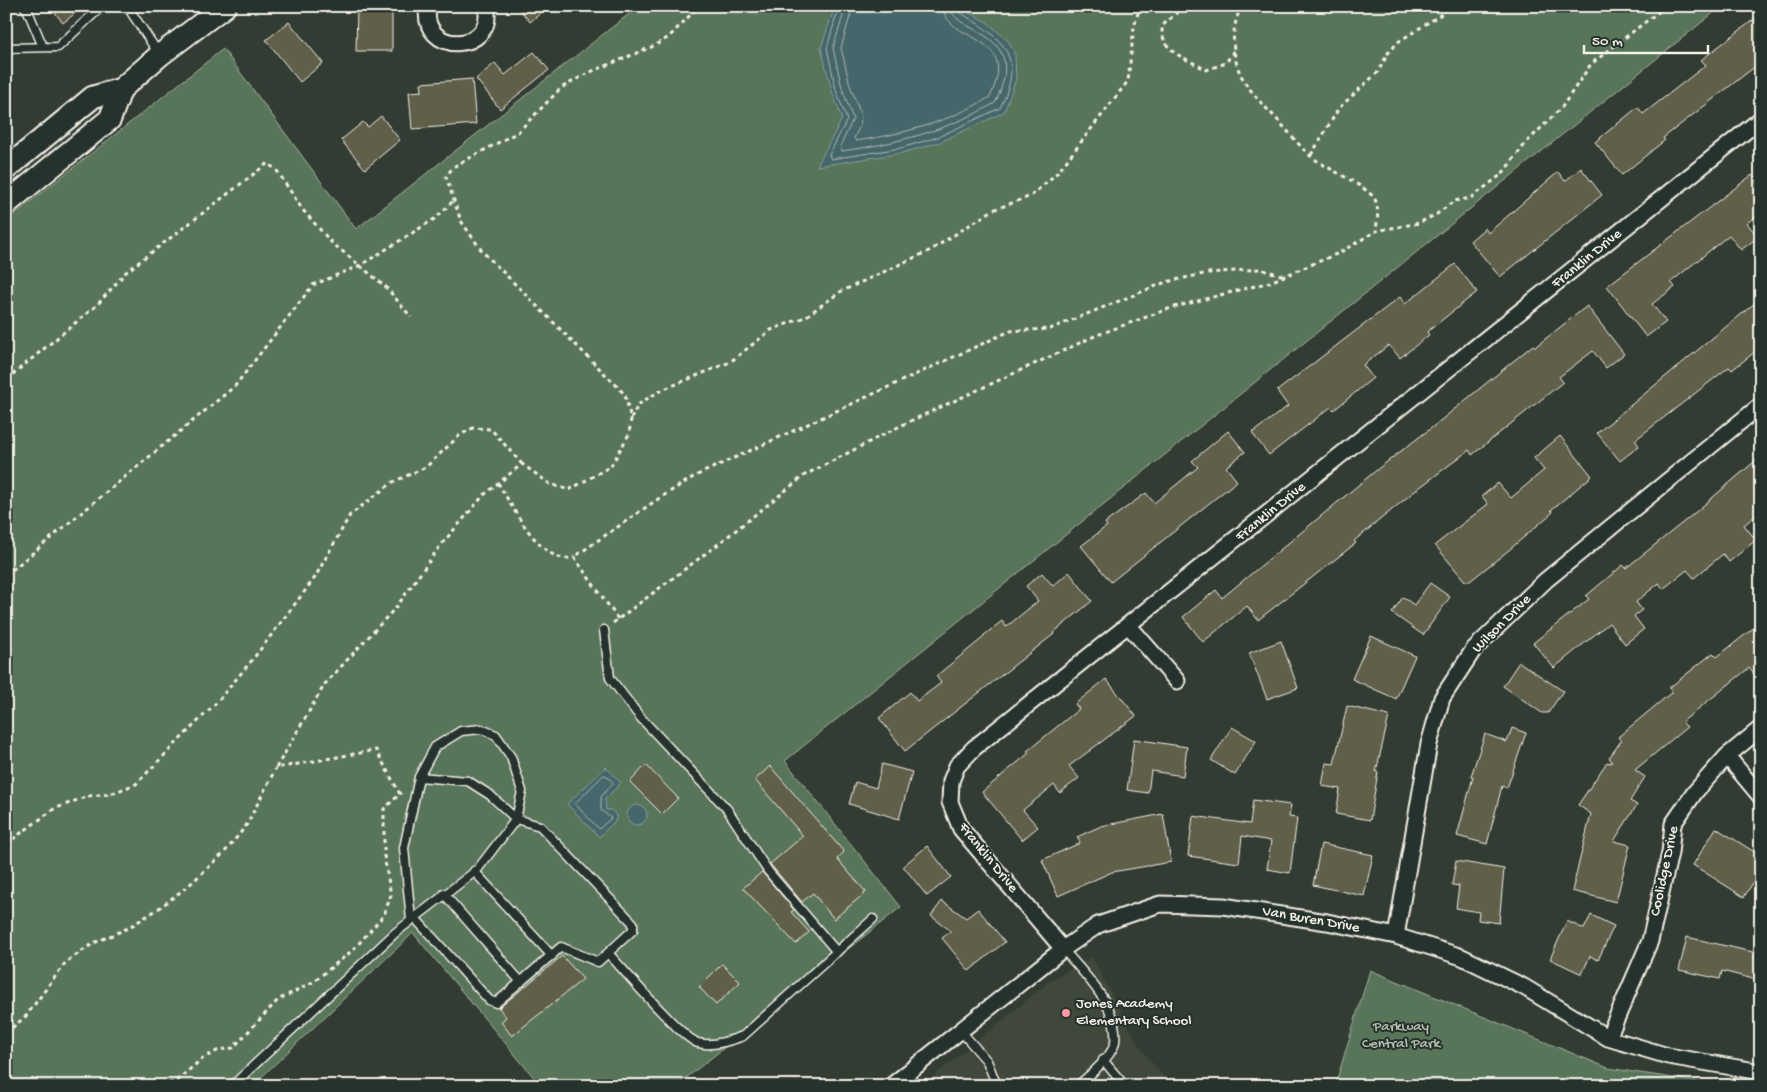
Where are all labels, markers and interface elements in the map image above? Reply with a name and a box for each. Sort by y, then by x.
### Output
scale bar [1584,22,1708,54]
text: 50 m [1592,33,1623,51]
street label: Franklin Drive [1547,225,1626,293]
street label: Franklin Drive [1231,478,1310,546]
street label: Wilson Drive [1469,591,1535,657]
street label: Franklin Drive [954,818,1022,897]
street label: Coolidge Drive [1647,824,1683,918]
street label: Van Buren Drive [1260,902,1361,937]
place label: Jones Academy Elementary School [1076,995,1192,1030]
marker: Jones Academy Elementary School [1060,1007,1072,1019]
park label: Parkway Central Park [1362,1018,1441,1053]

